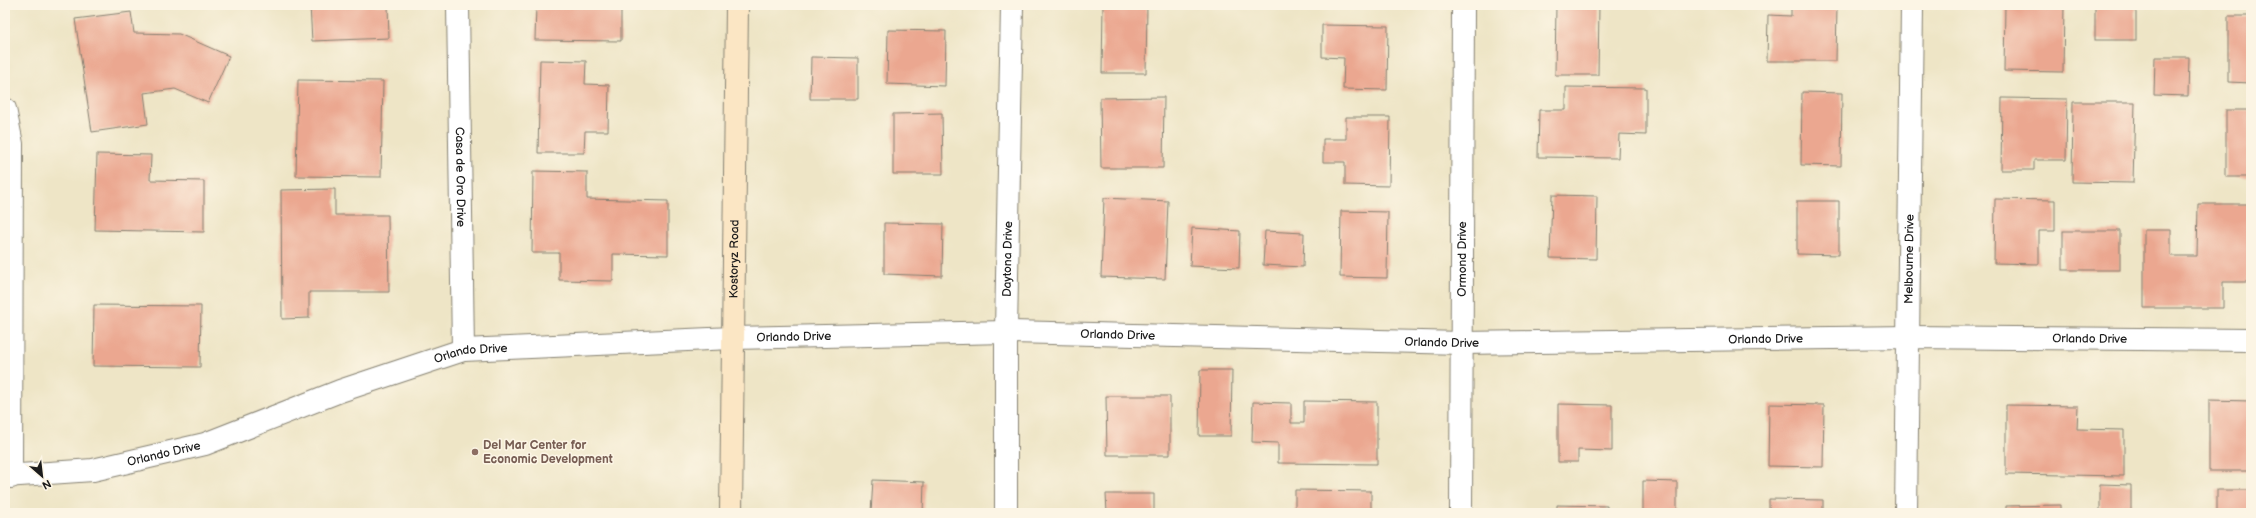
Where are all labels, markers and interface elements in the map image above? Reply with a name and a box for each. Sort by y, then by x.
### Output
street label: Casa de Oro Drive [452,127,468,227]
street label: Melbourne Drive [1901,214,1918,304]
street label: Kostoryz Road [727,219,742,299]
street label: Daytona Drive [1000,221,1016,297]
street label: Ormond Drive [1455,221,1470,297]
street label: Orlando Drive [1080,327,1155,344]
street label: Orlando Drive [756,329,831,345]
street label: Orlando Drive [1728,331,1803,347]
street label: Orlando Drive [2052,331,2127,347]
street label: Orlando Drive [1404,335,1479,351]
street label: Orlando Drive [432,341,508,367]
street label: Orlando Drive [126,438,202,470]
place label: Del Mar Center for Economic Development [483,438,613,467]
marker: Del Mar Center for Economic Development [470,447,480,457]
north arrow [22,456,62,496]
text: N [40,477,53,492]

